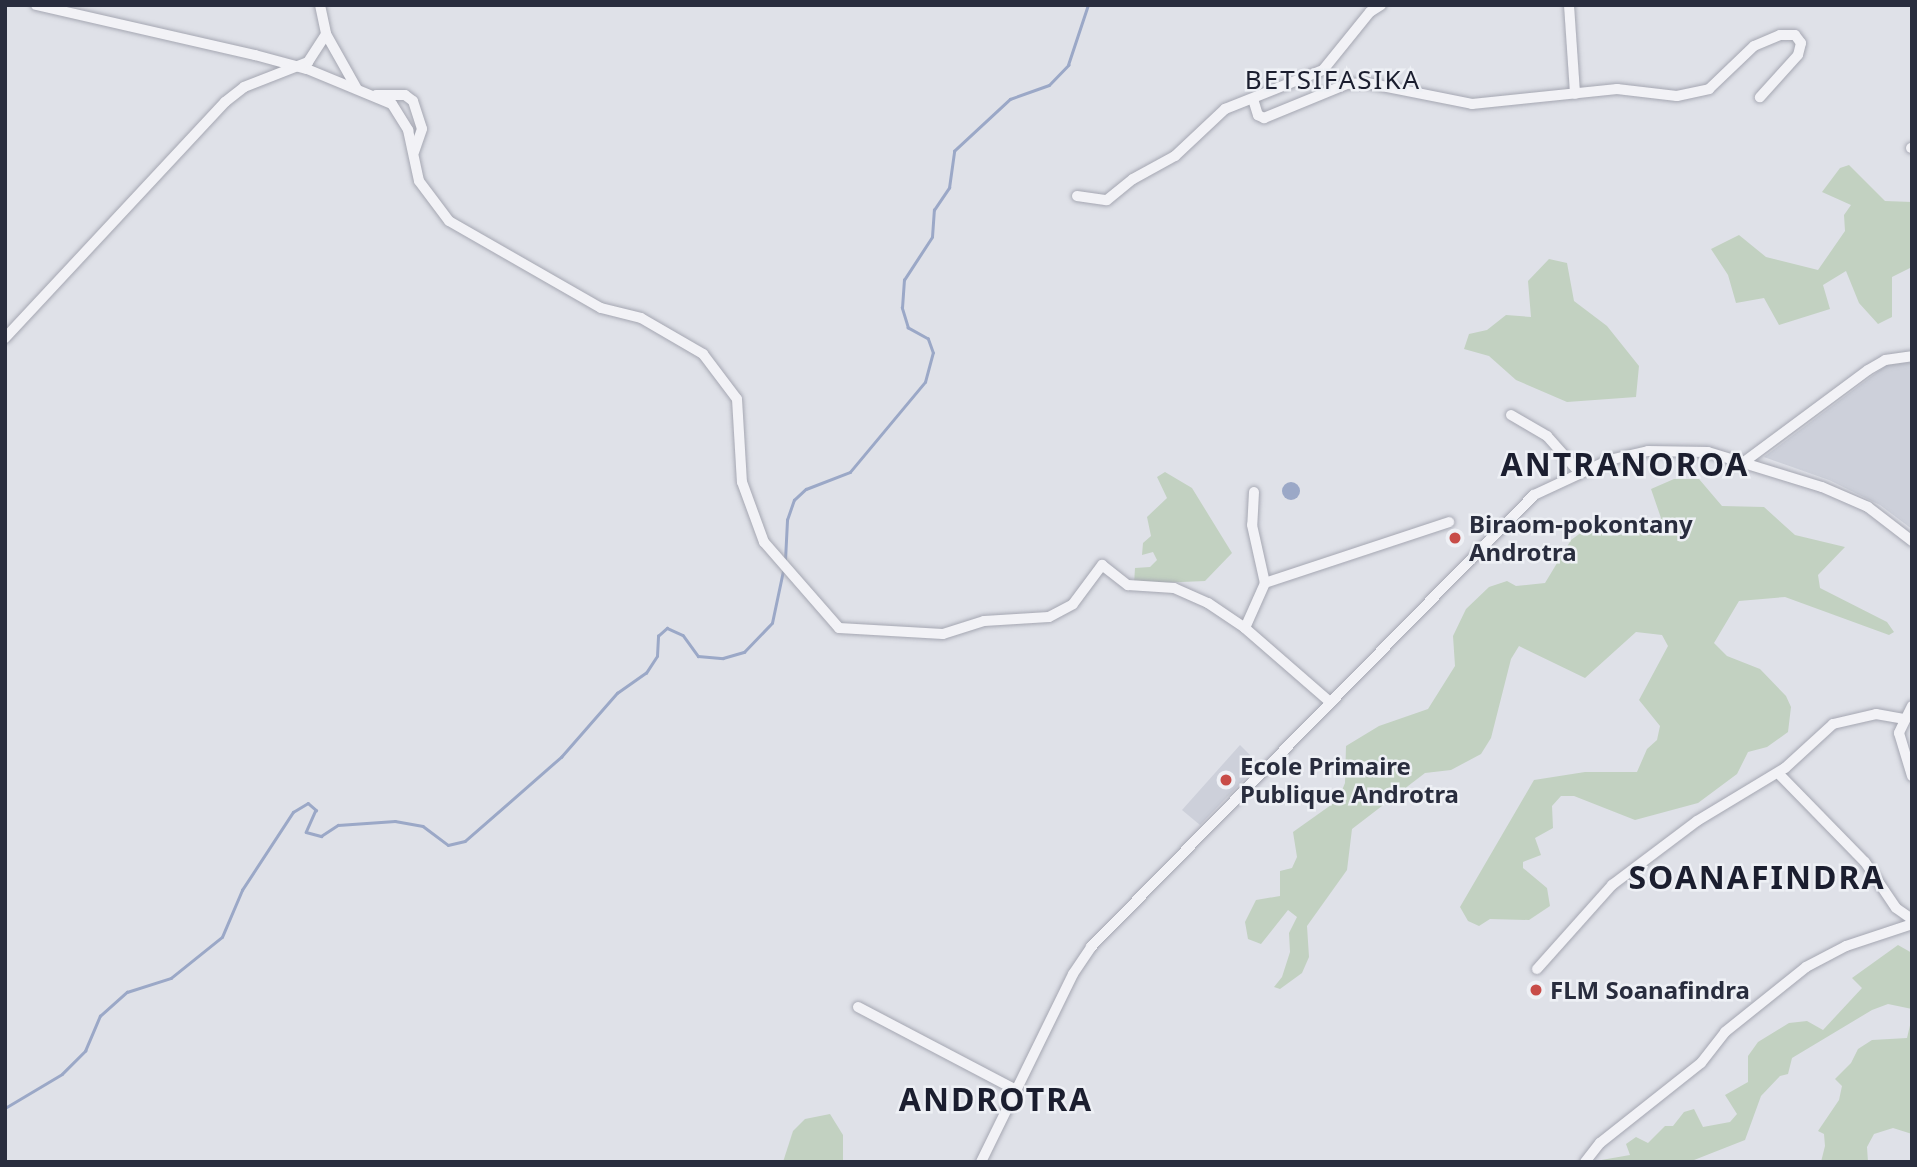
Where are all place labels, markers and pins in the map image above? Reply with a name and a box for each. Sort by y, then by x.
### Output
place label: Biraom-pokontany Androtra [1469,510,1693,566]
marker: Biraom-pokontany Androtra [1447,530,1463,546]
place label: Ecole Primaire Publique Androtra [1240,752,1459,808]
marker: Ecole Primaire Publique Androtra [1218,772,1234,788]
place label: FLM Soanafindra [1550,976,1750,1004]
marker: FLM Soanafindra [1528,982,1544,998]

